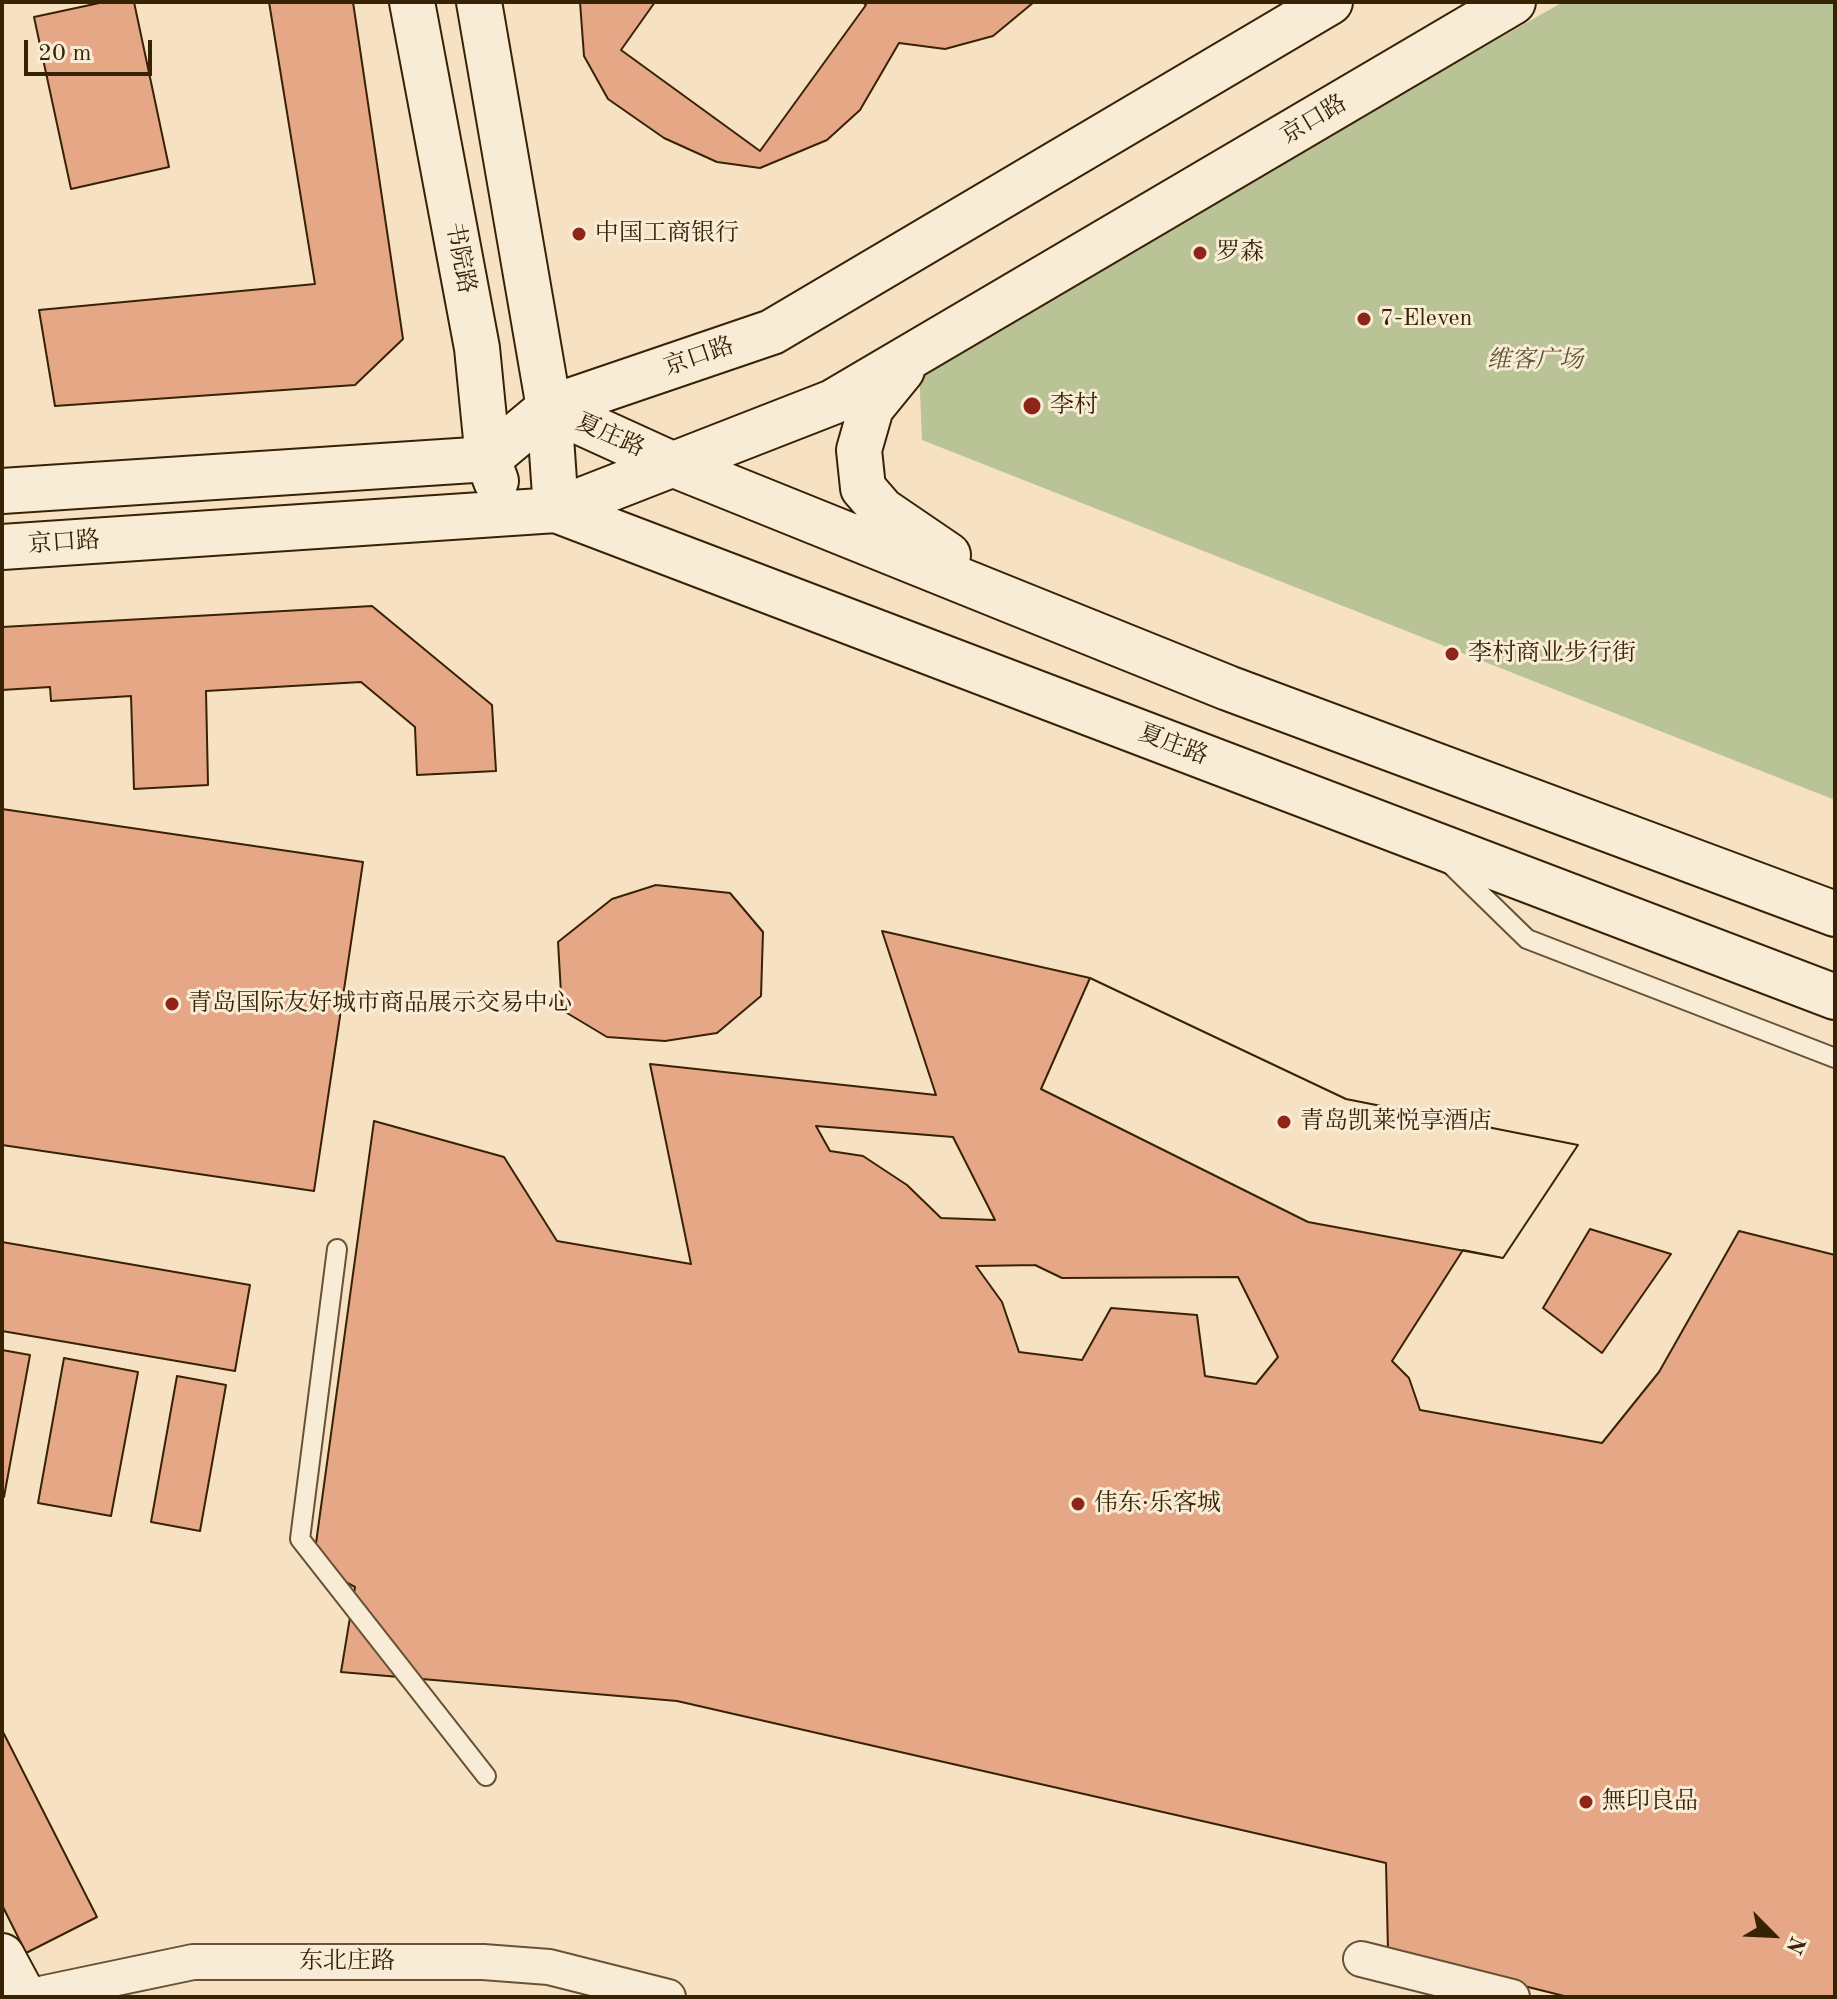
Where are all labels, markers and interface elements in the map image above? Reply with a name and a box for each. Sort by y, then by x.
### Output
scale bar [28,24,156,74]
text: 20 m [38,42,92,66]
street label: 京口路 [1276,89,1352,151]
street label: 书院路 [439,220,481,296]
place label: 中国工商银行 [595,220,739,248]
marker: 中国工商银行 [570,225,588,243]
place label: 罗森 [1216,239,1264,267]
marker: 罗森 [1191,244,1209,262]
place label: 7-Eleven [1380,305,1472,333]
marker: 7-Eleven [1355,310,1373,328]
street label: 京口路 [660,332,738,382]
park label: 维客广场 [1487,347,1583,375]
place label: 李村 [1050,392,1098,420]
marker: 李村 [1021,395,1043,417]
street label: 夏庄路 [571,408,649,464]
street label: 京口路 [27,526,101,560]
place label: 李村商业步行街 [1468,640,1636,668]
marker: 李村商业步行街 [1443,645,1461,663]
street label: 夏庄路 [1134,719,1212,771]
place label: 青岛国际友好城市商品展示交易中心 [188,990,572,1018]
marker: 青岛国际友好城市商品展示交易中心 [163,995,181,1013]
place label: 青岛凯莱悦享酒店 [1300,1108,1492,1136]
marker: 青岛凯莱悦享酒店 [1275,1113,1293,1131]
place label: 伟东·乐客城 [1094,1490,1221,1518]
marker: 伟东·乐客城 [1069,1495,1087,1513]
place label: 無印良品 [1602,1788,1698,1816]
marker: 無印良品 [1577,1793,1595,1811]
north arrow [1733,1895,1813,1975]
text: N [1781,1933,1808,1957]
street label: 东北庄路 [299,1948,395,1976]

